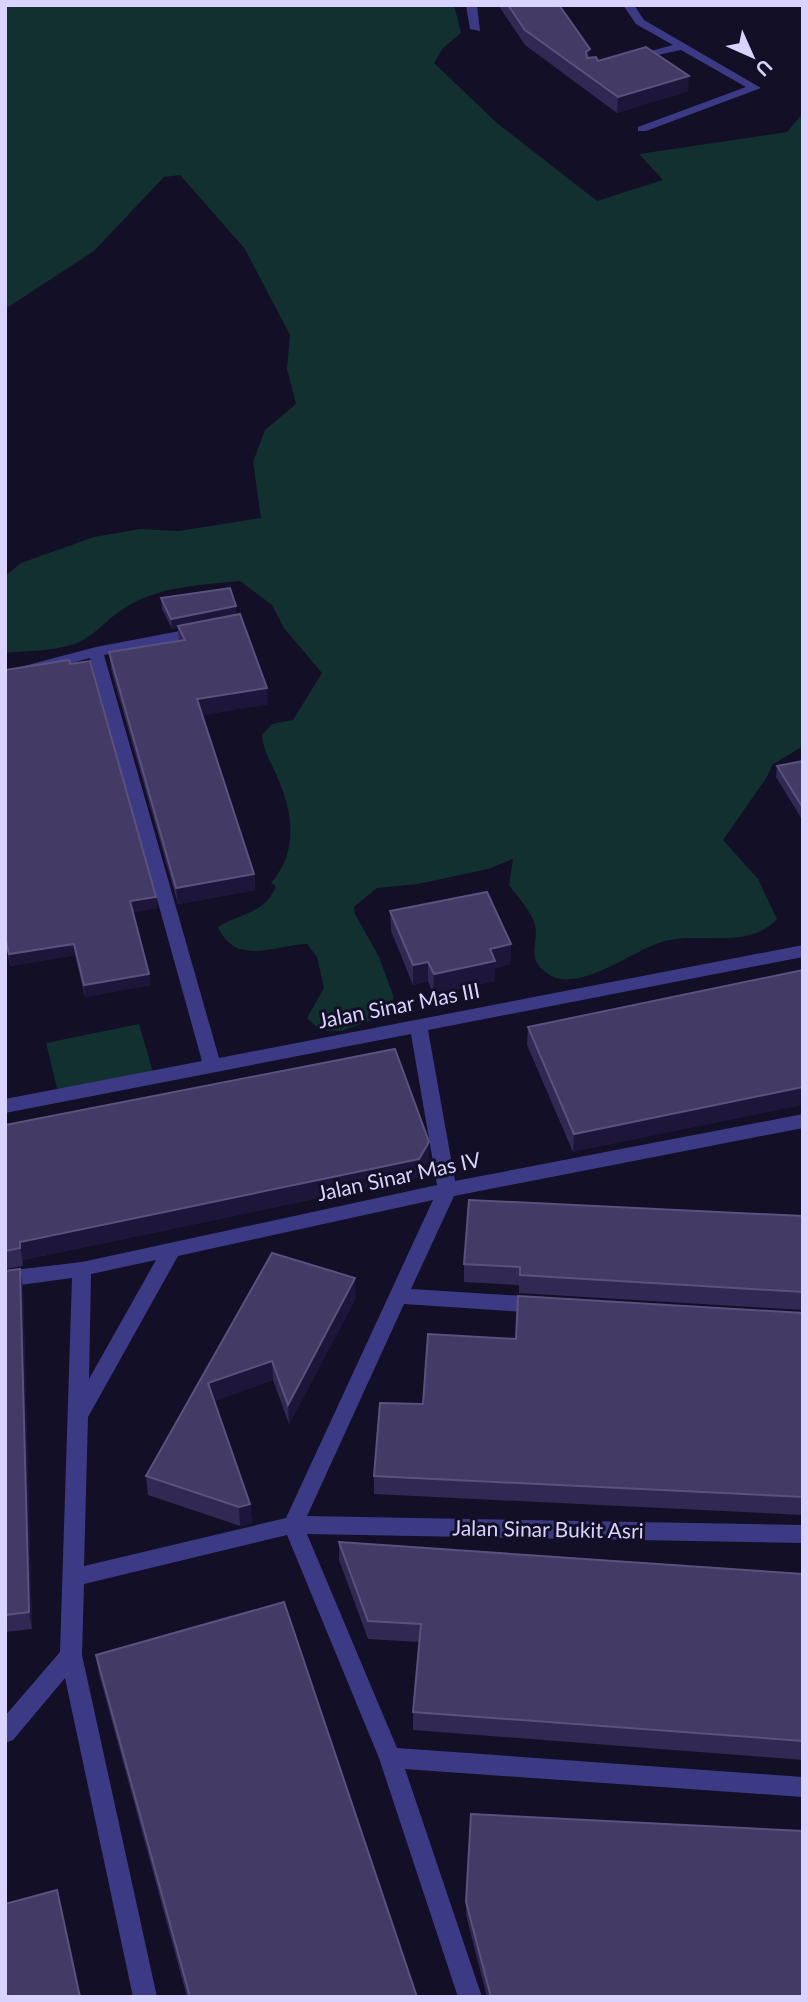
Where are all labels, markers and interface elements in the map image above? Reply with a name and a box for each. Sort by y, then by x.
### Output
north arrow [717,21,787,91]
text: U [751,55,777,81]
street label: Jalan Sinar Mas III [316,977,482,1032]
street label: Jalan Sinar Mas IV [315,1146,484,1205]
street label: Jalan Sinar Bukit Asri [452,1514,644,1543]

